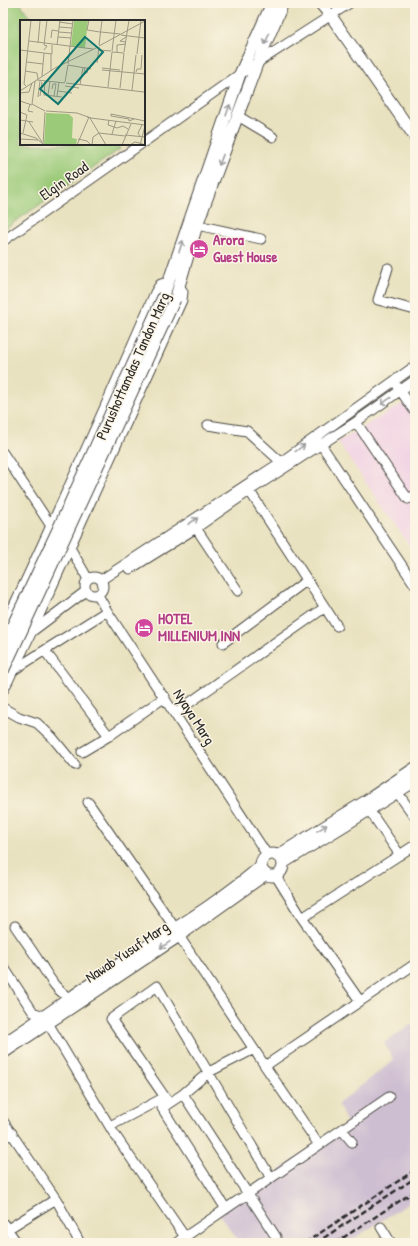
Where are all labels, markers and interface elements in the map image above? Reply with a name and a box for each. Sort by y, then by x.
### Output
inset map [20,20,145,145]
one-way arrow [263,32,271,44]
one-way arrow [225,104,232,117]
one-way arrow [217,154,225,166]
street label: Elgin Road [35,156,93,205]
place label: Arora Guest House [213,229,277,267]
hotel icon: Arora Guest House [188,238,210,260]
one-way arrow [178,240,185,253]
street label: Purushottamdas Tandon Marg [91,288,175,443]
one-way arrow [380,397,391,405]
one-way arrow [294,444,305,452]
one-way arrow [187,517,198,525]
place label: HOTEL MILLENIUM INN [158,608,240,646]
hotel icon: HOTEL MILLENIUM INN [133,617,155,639]
street label: Nyaya Marg [168,685,221,749]
one-way arrow [316,824,328,832]
street label: Nawab Yusuf Marg [81,916,173,987]
one-way arrow [160,941,171,949]

